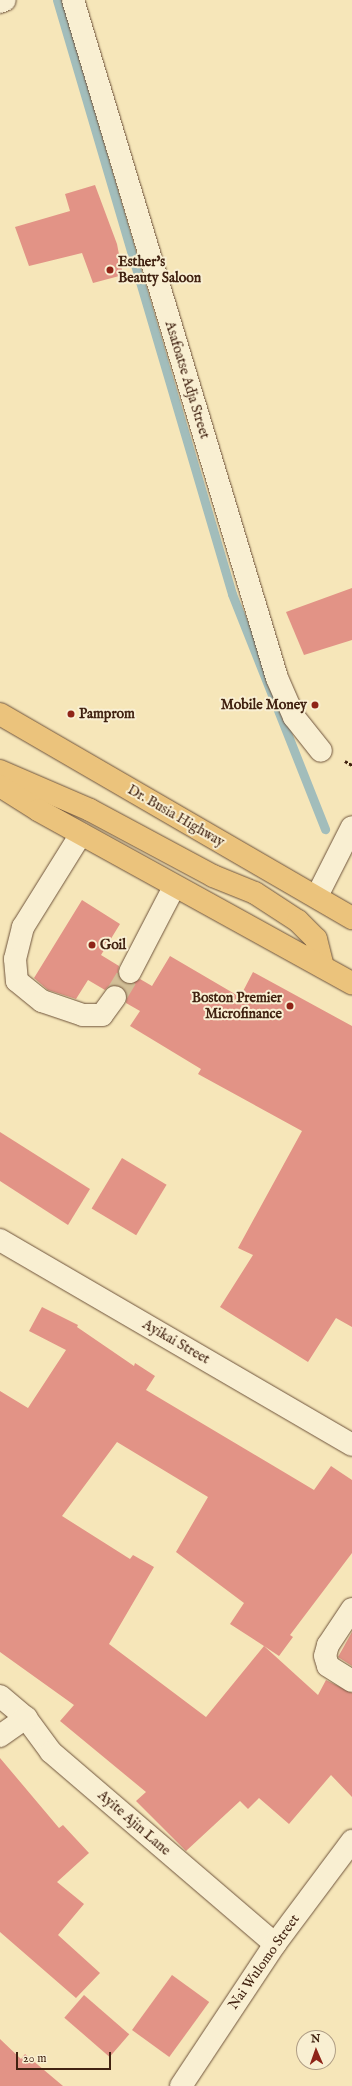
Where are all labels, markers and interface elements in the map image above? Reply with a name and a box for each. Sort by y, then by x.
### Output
place label: Esther's Beauty Saloon [118,254,201,286]
marker: Esther's Beauty Saloon [105,265,115,275]
street label: Asafoatse Adja Street [161,319,213,441]
place label: Mobile Money [221,697,307,713]
marker: Mobile Money [310,700,320,710]
place label: Pamprom [79,706,135,722]
marker: Pamprom [66,709,76,719]
street label: Dr. Busia Highway [125,781,227,851]
place label: Goil [100,937,126,953]
marker: Goil [87,940,97,950]
place label: Boston Premier Microfinance [192,990,282,1022]
marker: Boston Premier Microfinance [285,1001,295,1011]
street label: Ayikai Street [139,1316,213,1368]
street label: Ayite Ajin Lane [94,1787,174,1859]
street label: Nai Wulomo Street [225,1911,303,2013]
north arrow [296,2030,336,2070]
text: N [311,2032,321,2046]
scale bar [18,2044,113,2070]
text: 20 m [23,2051,46,2066]

